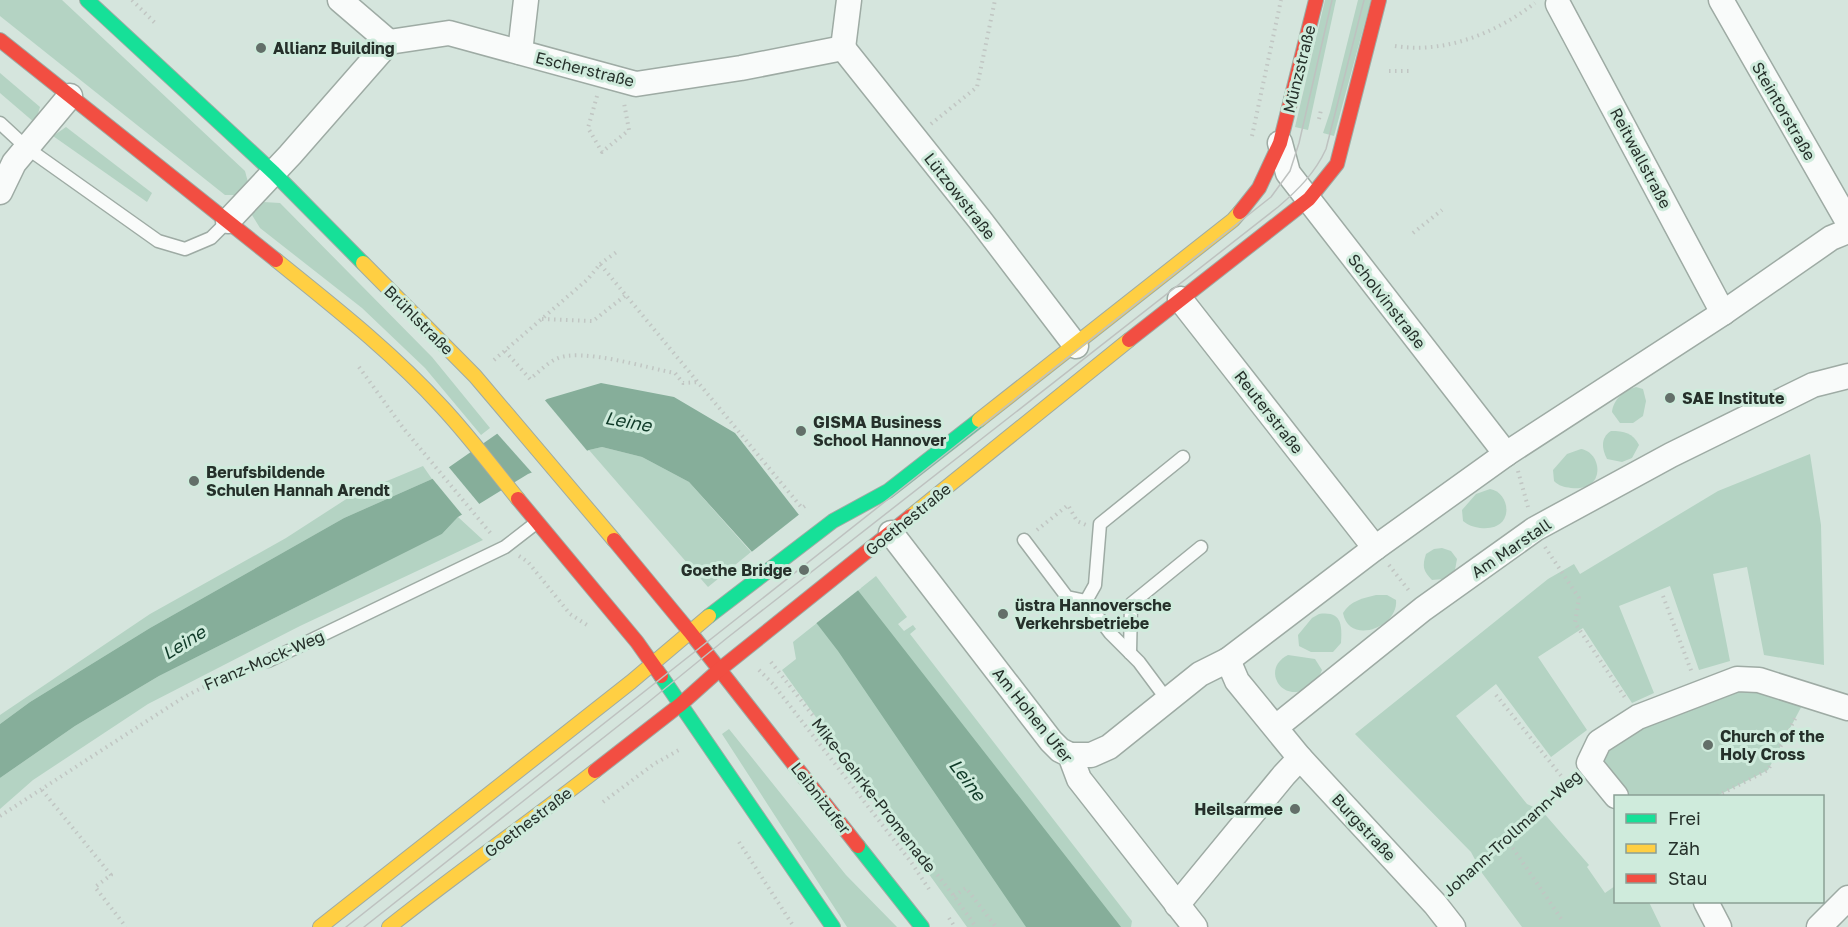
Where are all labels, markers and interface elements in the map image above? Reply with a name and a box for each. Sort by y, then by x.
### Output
street label: Münzstraße [1278,23,1320,115]
place label: Allianz Building [273,38,395,58]
marker: Allianz Building [254,41,268,55]
street label: Escherstraße [534,47,636,91]
street label: Steintorstraße [1748,58,1820,164]
street label: Reitwallstraße [1606,104,1676,212]
street label: Lützowstraße [920,149,1000,243]
street label: Scholvinstraße [1344,250,1430,352]
street label: Brühlstraße [380,281,458,359]
street label: Reuterstraße [1230,366,1308,458]
place label: SAE Institute [1682,388,1784,408]
marker: SAE Institute [1663,391,1677,405]
water label: Leine [603,406,655,436]
place label: GISMA Business School Hannover [813,412,946,450]
marker: GISMA Business School Hannover [794,424,808,438]
place label: Berufsbildende Schulen Hannah Arendt [206,462,390,500]
marker: Berufsbildende Schulen Hannah Arendt [187,474,201,488]
street label: Goethestraße [861,478,955,560]
street label: Am Marstall [1467,514,1555,582]
place label: Goethe Bridge [681,560,792,580]
marker: Goethe Bridge [797,563,811,577]
place label: üstra Hannoversche Verkehrsbetriebe [1015,595,1171,633]
marker: üstra Hannoversche Verkehrsbetriebe [996,607,1010,621]
water label: Leine [158,620,210,664]
street label: Franz-Mock-Weg [201,626,327,694]
street label: Am Hohen Ufer [989,663,1077,767]
street label: Mike-Gehrke-Promenade [807,714,941,876]
place label: Church of the Holy Cross [1720,726,1824,764]
marker: Church of the Holy Cross [1701,738,1715,752]
water label: Leine [945,754,992,806]
street label: Leibnizufer [787,758,855,838]
street label: Johann-Trollmann-Weg [1438,765,1586,901]
street label: Goethestraße [480,783,576,861]
street label: Burgstraße [1328,789,1400,865]
legend [1614,795,1824,903]
place label: Heilsarmee [1194,799,1283,819]
marker: Heilsarmee [1288,802,1302,816]
text: Frei [1668,807,1701,829]
text: Zäh [1668,837,1700,859]
text: Stau [1668,867,1707,889]

